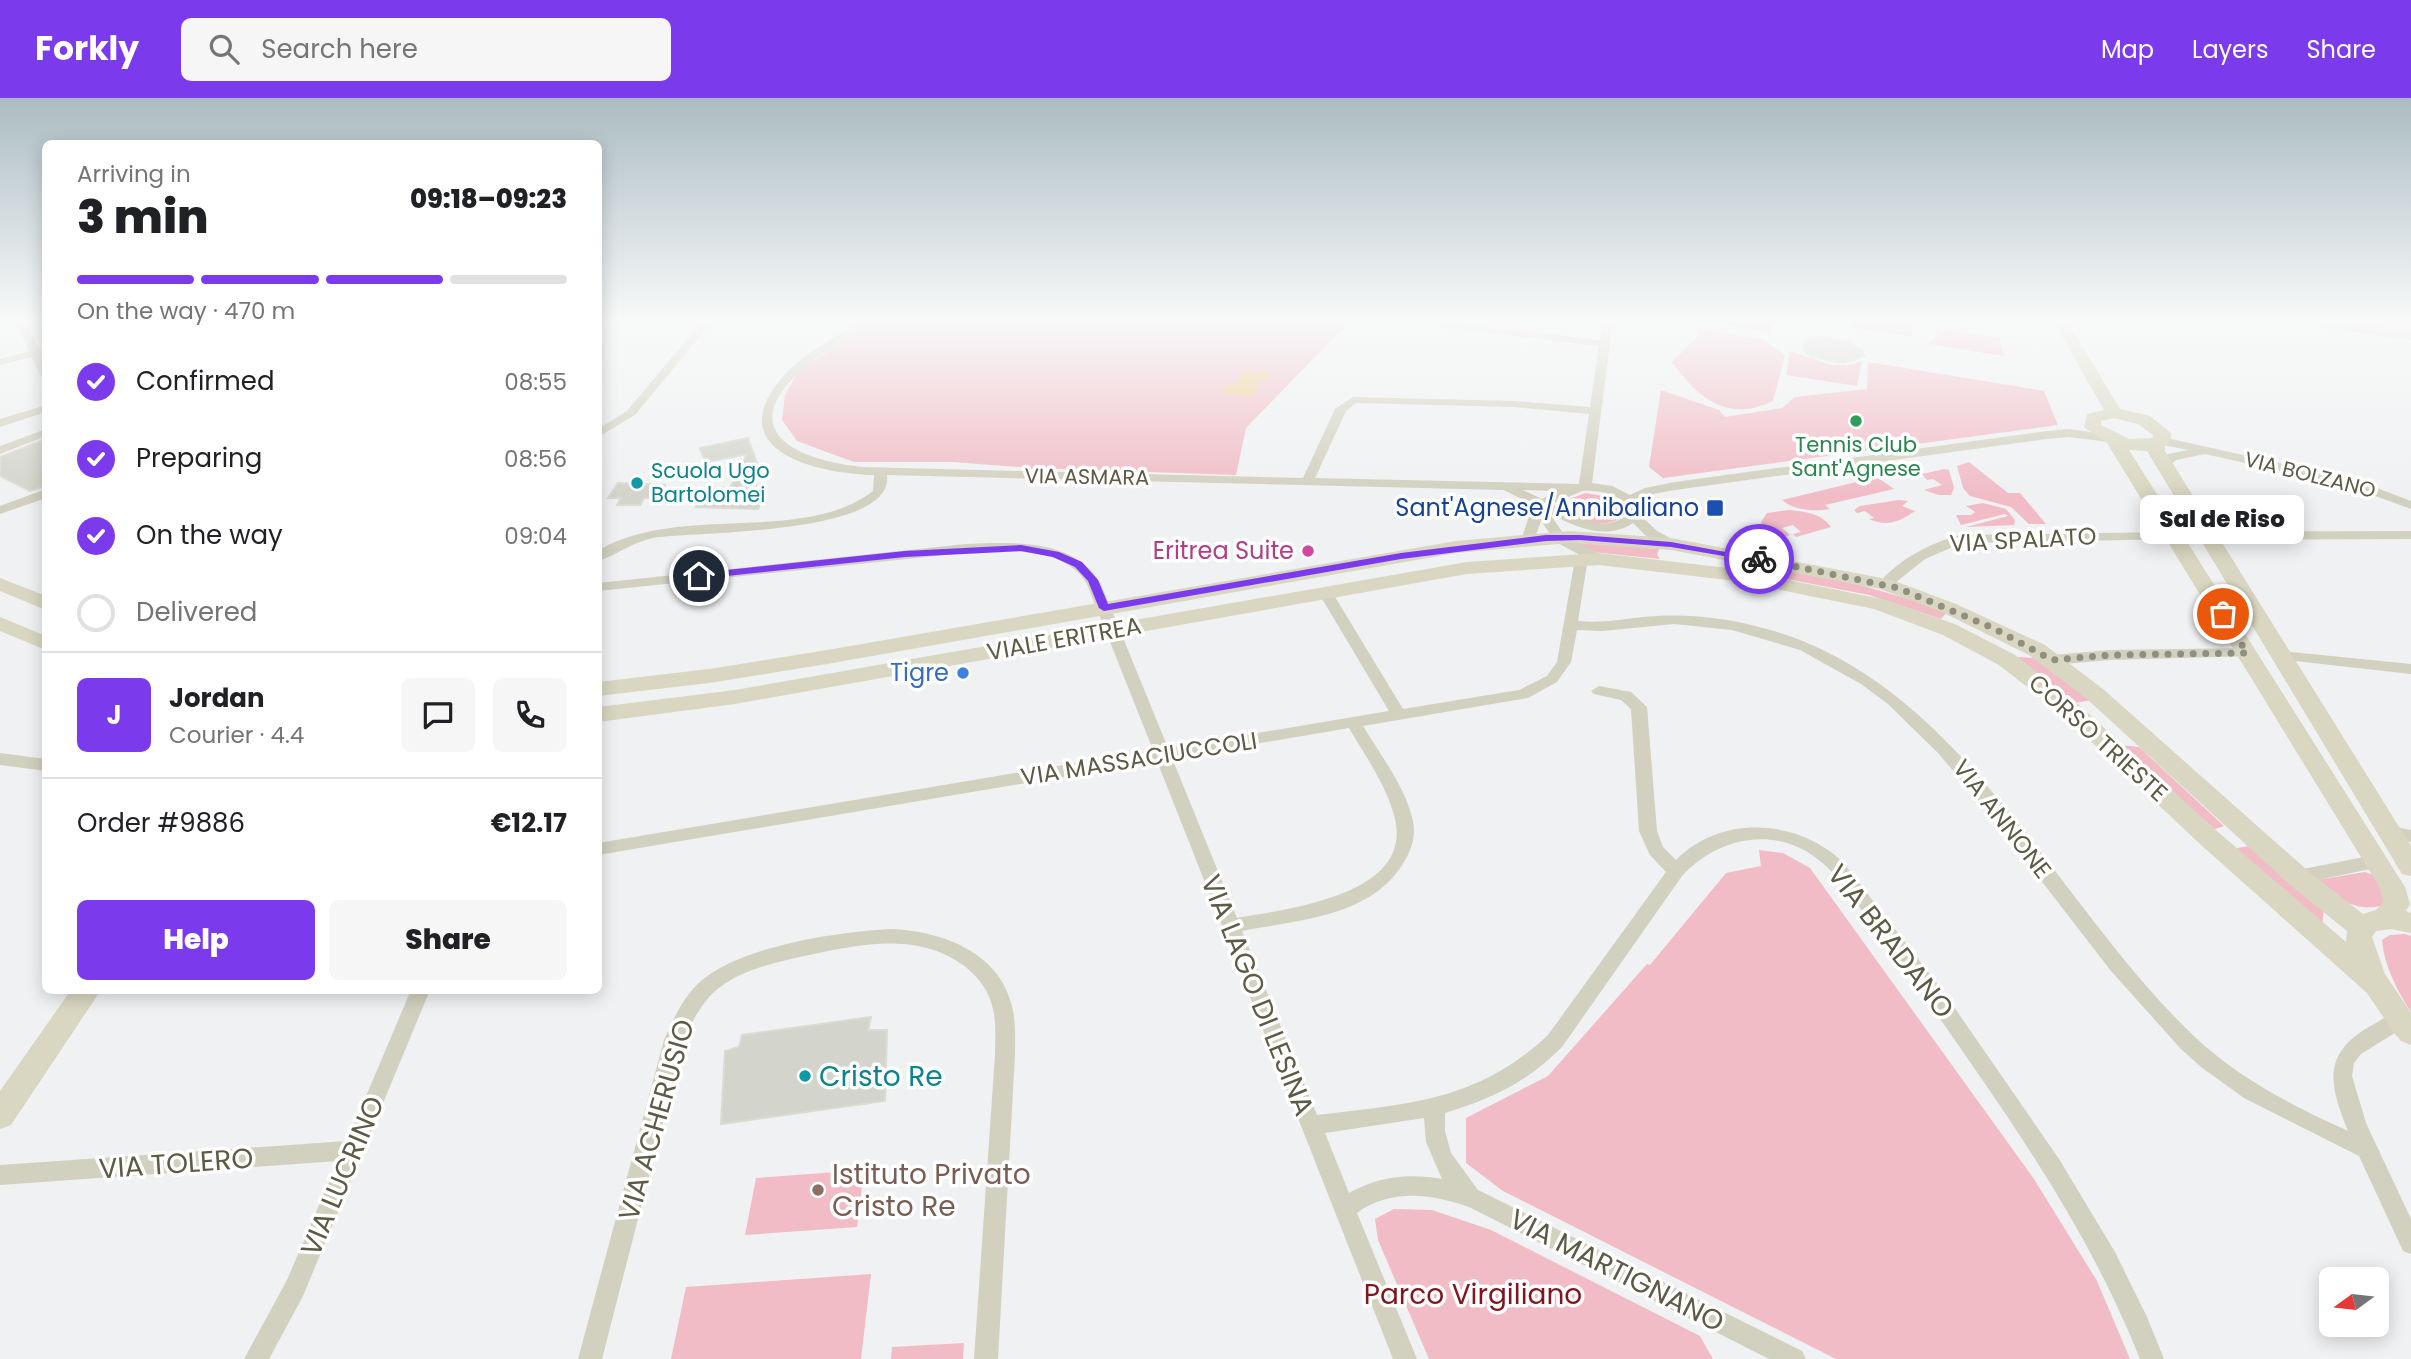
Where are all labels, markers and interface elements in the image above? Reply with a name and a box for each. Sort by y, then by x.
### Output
search box [181,18,671,81]
text: Forkly [35,25,139,72]
icon: search [205,30,243,68]
text: Search here [261,31,418,67]
text: Map [2101,33,2154,66]
text: Layers [2192,33,2268,66]
text: Share [2306,33,2376,66]
text: Arriving in [77,158,191,190]
text: 09:18–09:23 [410,181,567,217]
text: 3 min [77,185,209,249]
text: On the way · 470 m [77,295,295,327]
icon: check [77,363,115,401]
text: Confirmed [136,363,274,399]
text: 08:55 [504,366,567,398]
marker: Tennis Club Sant'Agnese [1848,413,1864,429]
place label: Tennis Club Sant'Agnese [1791,430,1921,483]
icon: check [77,440,115,478]
text: Preparing [136,440,262,476]
text: 08:56 [504,443,567,475]
street label: VIA BOLZANO [2241,444,2379,505]
place label: Scuola Ugo Bartolomei [651,456,770,509]
street label: VIA ASMARA [1024,461,1150,492]
marker: Scuola Ugo Bartolomei [629,475,645,491]
place label: Sant'Agnese/Annibaliano [1395,491,1699,524]
callout: Sal de Riso [2141,495,2305,544]
marker: Sant'Agnese/Annibaliano [1705,498,1725,518]
text: Sal de Riso [2159,503,2285,535]
icon: check [77,517,115,555]
text: On the way [136,517,283,553]
street label: VIA SPALATO [1949,519,2097,560]
text: 09:04 [504,520,567,552]
courier [1724,524,1794,594]
place label: Eritrea Suite [1153,534,1294,567]
icon: bike [1740,540,1778,578]
marker: Eritrea Suite [1300,543,1316,559]
pin [669,546,729,606]
icon: home [680,557,718,595]
pin [2193,584,2253,644]
text: Delivered [136,594,257,630]
icon: bag [2204,595,2242,633]
street label: VIALE ERITREA [984,609,1144,668]
place label: Tigre [890,656,949,689]
marker: Tigre [955,665,971,681]
street label: CORSO TRIESTE [2022,666,2175,809]
button: chat [401,678,475,752]
button: phone [493,678,567,752]
text: Jordan [169,680,265,716]
text: J [106,697,122,733]
text: Courier · 4.4 [169,719,304,751]
street label: VIA MASSACIUCCOLI [1018,724,1259,793]
street label: VIA ANNONE [1945,752,2059,885]
text: Order #9886 [77,805,245,841]
text: €12.17 [491,805,567,841]
street label: VIA BRADANO [1818,856,1963,1026]
street label: VIA LAGO DI LESINA [1191,869,1324,1122]
button: Help [77,900,315,980]
button: Share [329,900,567,980]
street label: VIA ACHERUSIO [609,1015,704,1225]
place label: Cristo Re [819,1057,943,1096]
marker: Cristo Re [797,1068,813,1084]
street label: VIA LUCRINO [291,1090,394,1262]
street label: VIA TOLERO [97,1139,255,1188]
place label: Istituto Privato Cristo Re [832,1155,1031,1226]
marker: Istituto Privato Cristo Re [810,1182,826,1198]
street label: VIA MARTIGNANO [1503,1199,1731,1341]
north arrow [2319,1267,2389,1337]
map controls [2319,1267,2389,1337]
park label: Parco Virgiliano [1364,1275,1582,1314]

